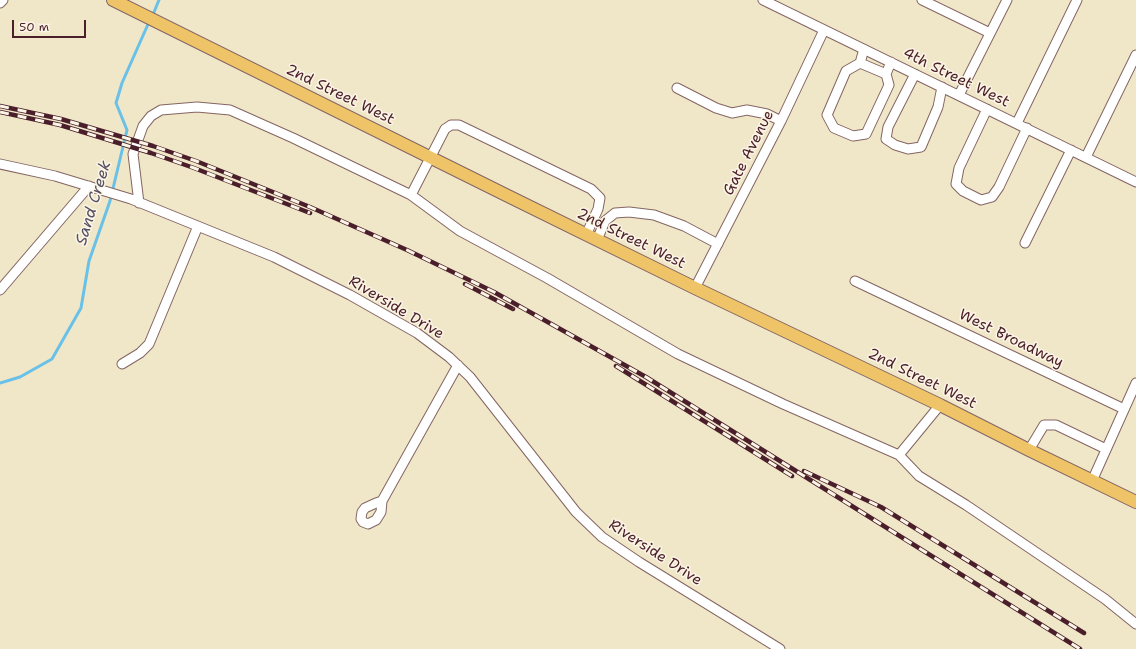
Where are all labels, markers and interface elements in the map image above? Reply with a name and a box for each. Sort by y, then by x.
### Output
scale bar [14,12,88,38]
text: 50 m [19,19,49,35]
street label: 4th Street West [900,44,1012,112]
street label: 2nd Street West [283,61,397,129]
street label: Gate Avenue [720,107,778,199]
water label: Sand Creek [72,158,116,248]
street label: 2nd Street West [574,205,688,273]
street label: Riverside Drive [345,273,447,343]
street label: West Broadway [956,306,1066,372]
street label: 2nd Street West [865,345,979,413]
street label: Riverside Drive [605,516,705,590]

